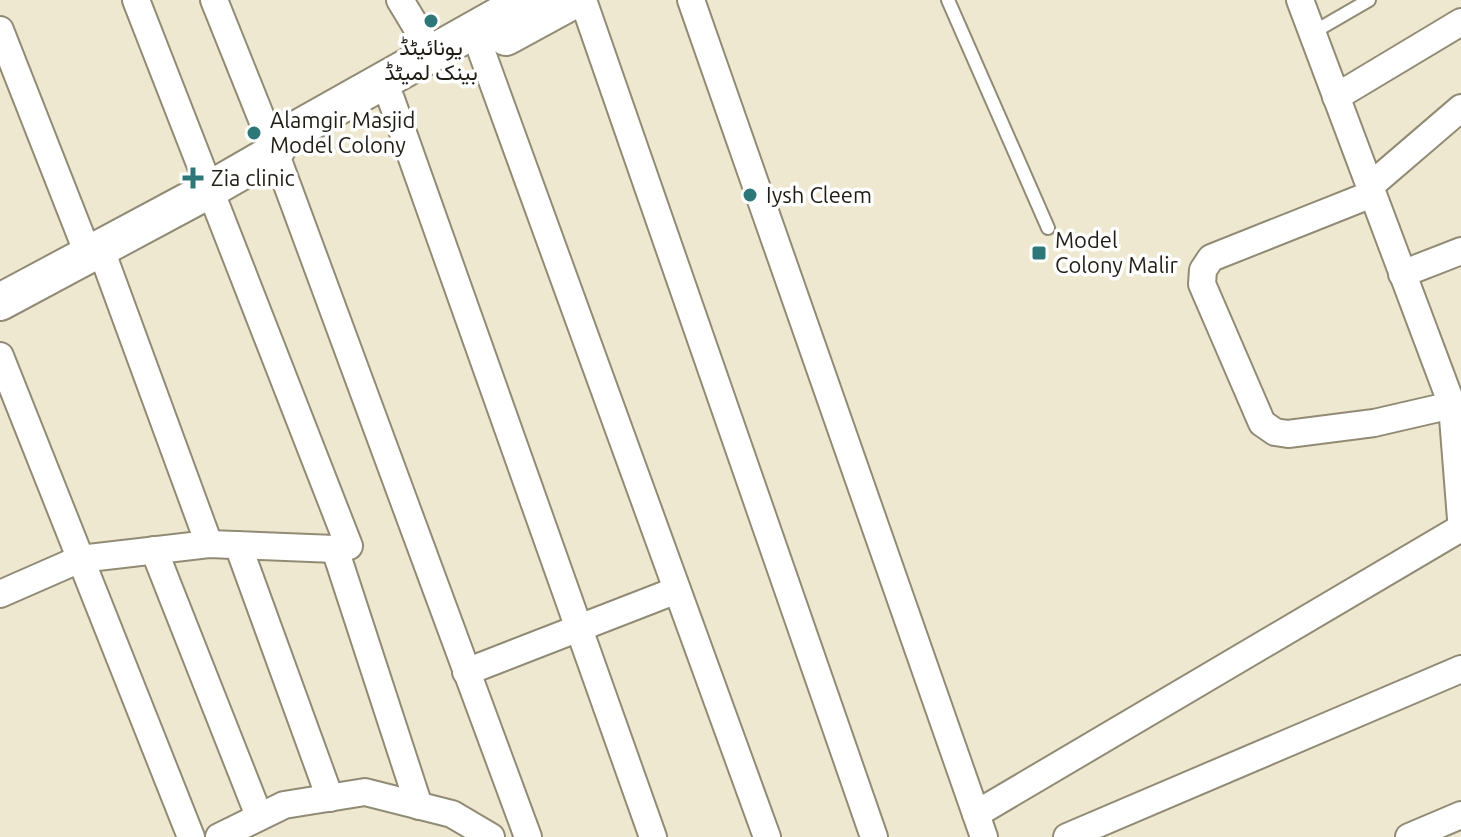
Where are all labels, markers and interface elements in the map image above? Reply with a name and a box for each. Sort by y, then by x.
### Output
marker: یونائیٹڈ بینک لمیٹڈ [422,12,440,30]
place label: یونائیٹڈ بینک لمیٹڈ [384,34,478,85]
place label: Alamgir Masjid Model Colony [270,107,415,157]
marker: Alamgir Masjid Model Colony [245,124,263,142]
place label: Zia clinic [211,165,295,190]
marker: Zia clinic [182,167,204,189]
place label: Iysh Cleem [766,182,872,207]
marker: Iysh Cleem [741,186,759,204]
place label: Model Colony Malir [1055,227,1179,277]
marker: Model Colony Malir [1030,244,1048,262]

